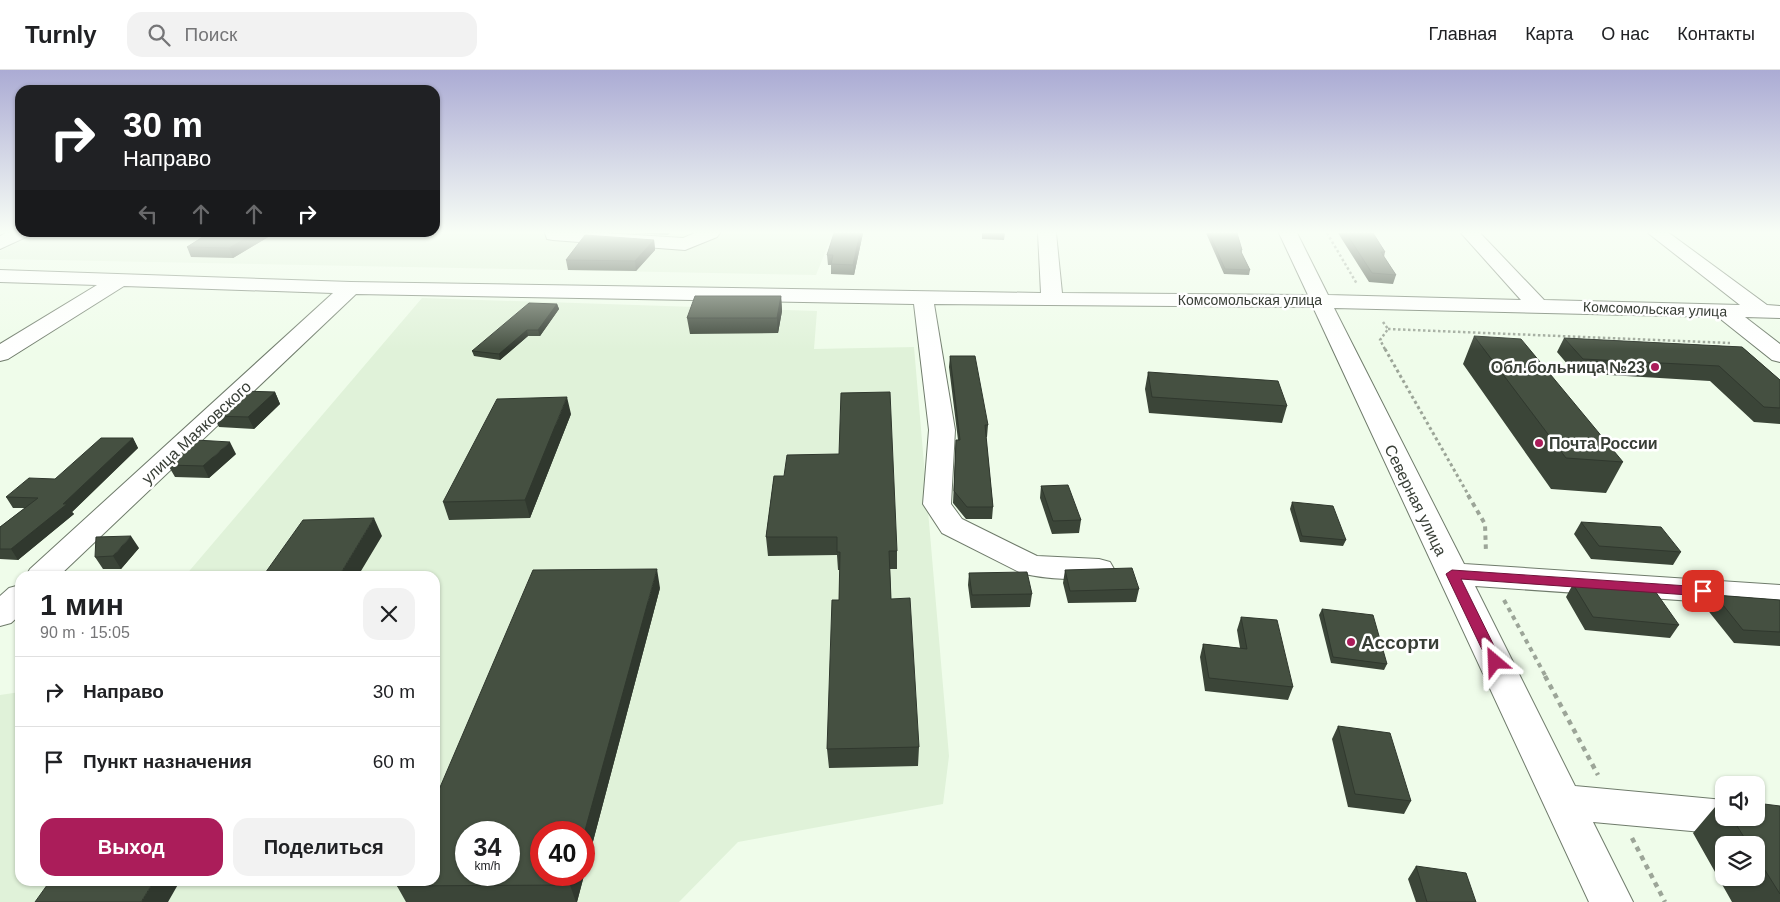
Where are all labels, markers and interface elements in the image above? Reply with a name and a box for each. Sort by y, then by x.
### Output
search box [127,12,477,57]
text: Turnly [25,21,97,48]
icon: search [145,21,173,49]
text: Поиск [185,24,237,45]
text: Главная [1429,24,1497,44]
text: Карта [1525,24,1573,44]
text: О нас [1601,24,1649,44]
text: Контакты [1677,24,1755,44]
icon: right [40,105,105,170]
text: 30 m [123,105,203,144]
text: Направо [123,146,211,171]
icon: left [134,200,162,228]
icon: ahead [187,200,215,228]
icon: ahead [240,200,268,228]
icon: right [293,200,321,228]
street label: Комсомольская улица [1178,292,1322,308]
street label: Комсомольская улица [1583,298,1728,320]
place label: Обл.больница №23 [1491,359,1645,376]
marker: Обл.больница №23 [1649,361,1661,373]
street label: улица Маяковского [138,378,254,487]
place label: Почта России [1549,435,1658,452]
marker: Почта России [1533,437,1545,449]
street label: Северная улица [1381,442,1450,559]
pin [1682,570,1724,612]
icon: arrive [1689,577,1717,605]
text: 1 мин [40,588,124,621]
button: close [363,588,415,640]
text: 90 m · 15:05 [40,624,130,641]
place label: Ассорти [1361,632,1440,653]
position arrow [1468,635,1520,687]
marker: Ассорти [1345,636,1357,648]
icon: right [40,678,68,706]
text: Направо [83,681,164,702]
text: 30 m [373,681,415,702]
icon: arrive [40,748,68,776]
text: Пункт назначения [83,751,252,772]
text: 60 m [373,751,415,772]
map controls [1715,776,1765,886]
button: sound [1715,776,1765,826]
button: Выход [40,818,223,876]
button: Поделиться [233,818,415,876]
speed limit sign: 40 [530,821,595,886]
text: 34 [474,833,501,861]
button: layers [1715,836,1765,886]
text: km/h [474,859,501,873]

